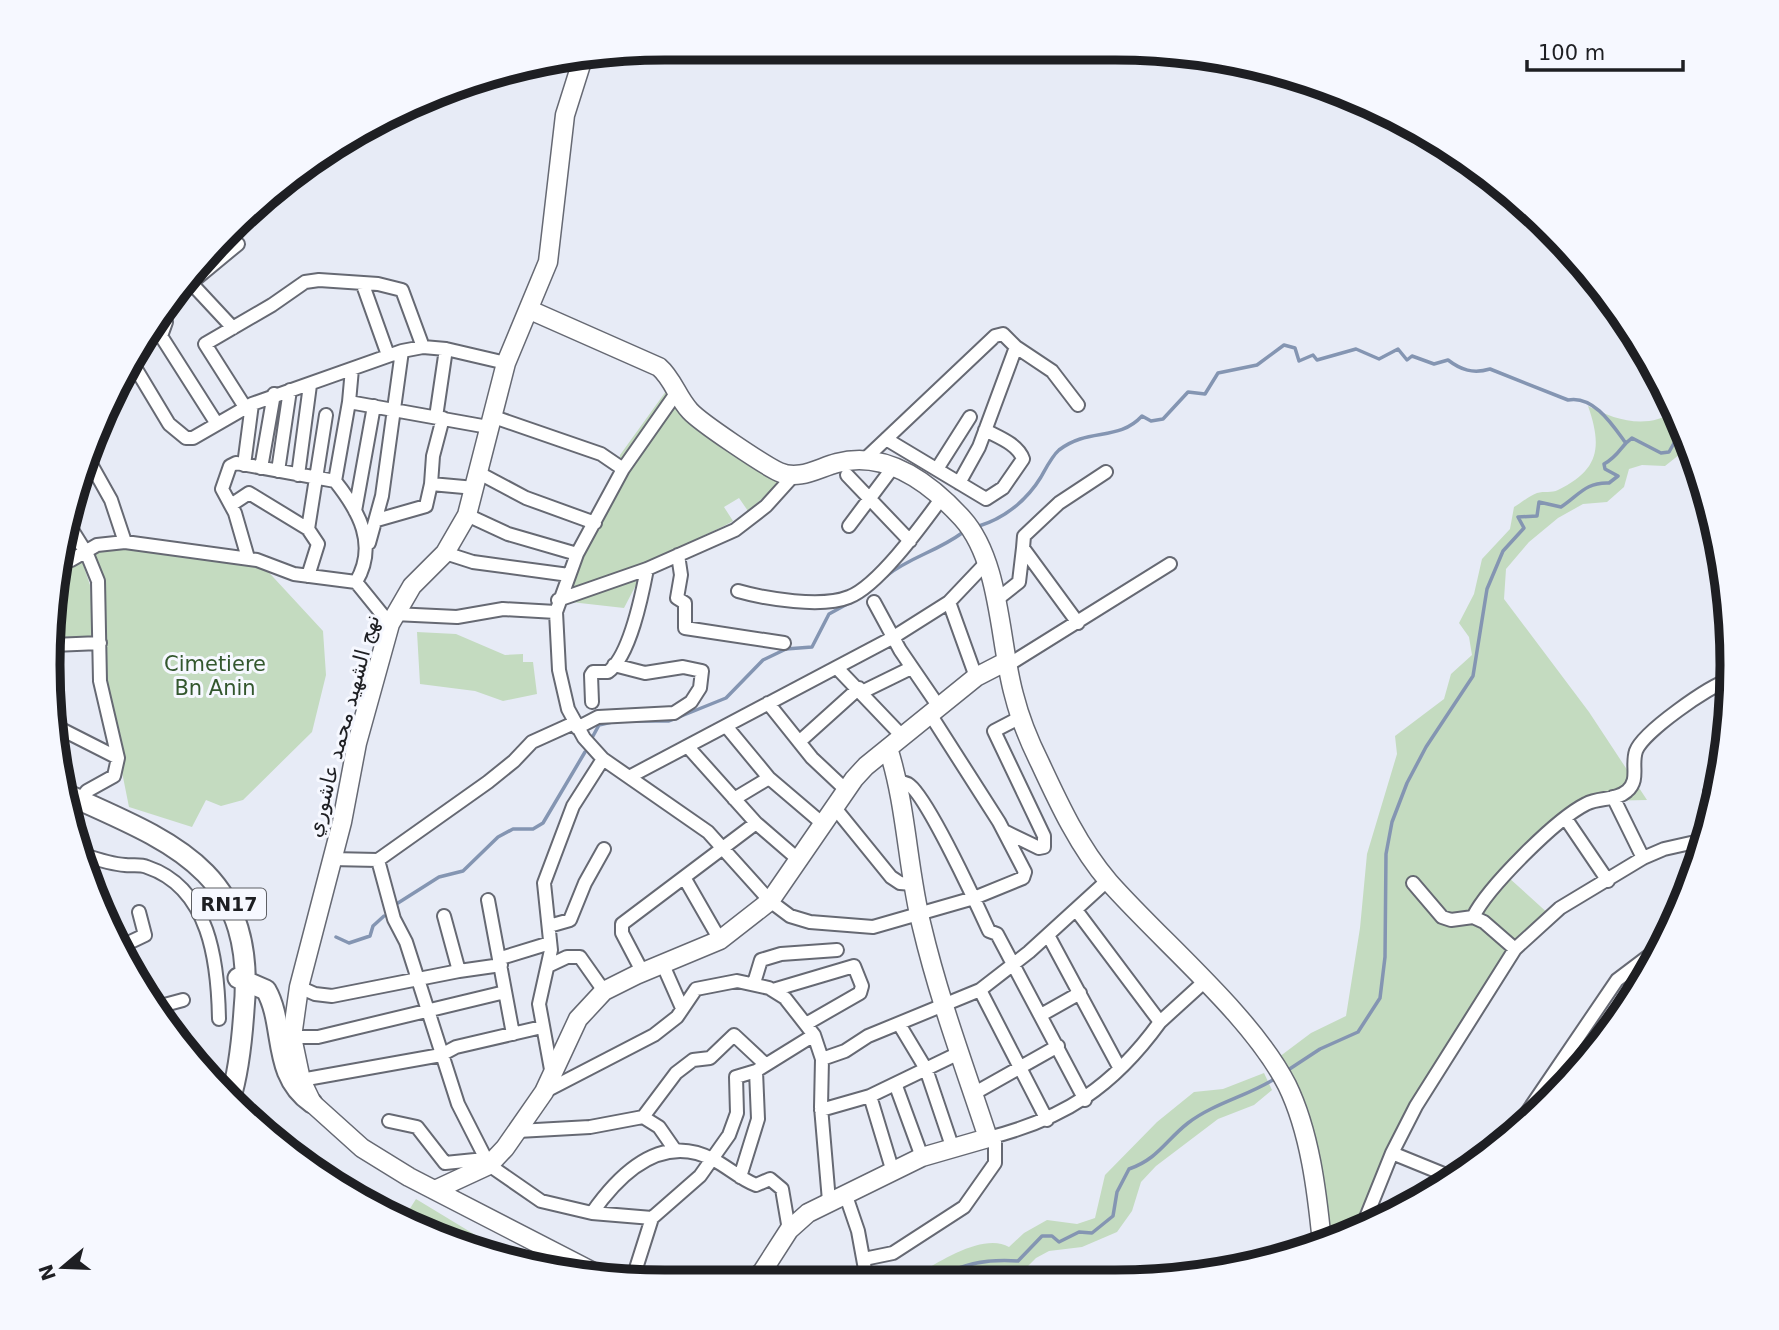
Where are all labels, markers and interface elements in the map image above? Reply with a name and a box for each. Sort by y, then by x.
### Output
scale bar [1527,28,1683,72]
text: 100 m [1538,41,1605,65]
street label: نهج الشهيد محمد عاشوري [302,612,384,840]
park label: Cimetiere Bn Anin [164,652,266,700]
road number: RN17 [192,888,266,920]
north arrow [28,1232,98,1302]
text: N [34,1261,60,1284]

